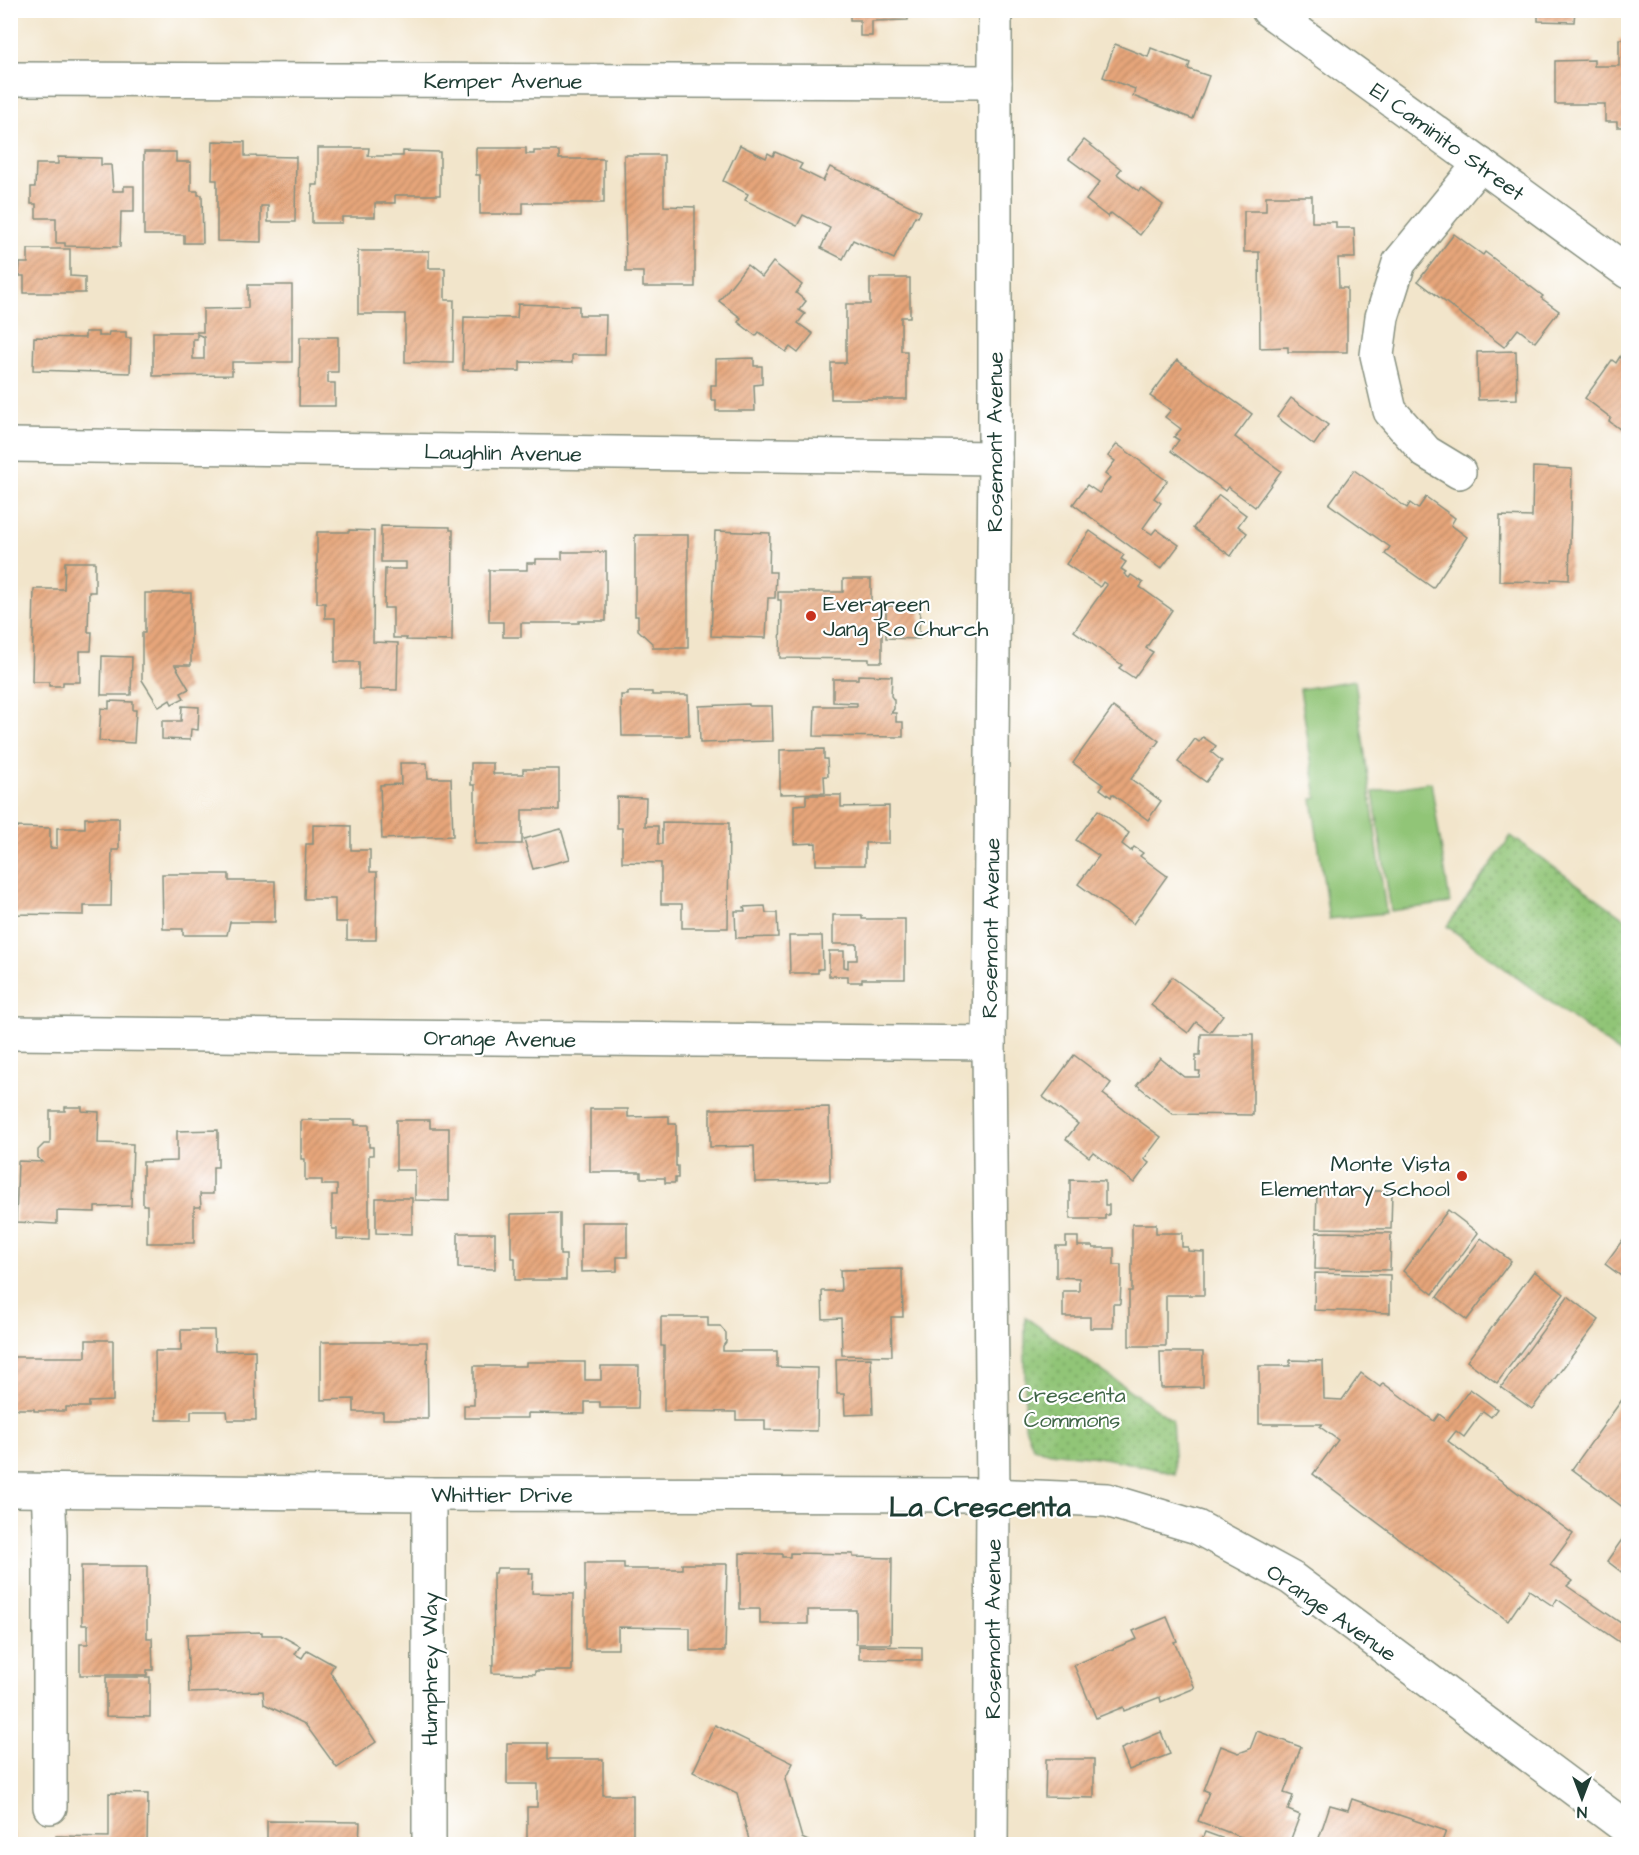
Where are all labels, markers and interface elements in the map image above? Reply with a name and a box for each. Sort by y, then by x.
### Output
street label: Kemper Avenue [424,66,583,97]
street label: El Caminito Street [1363,75,1531,209]
street label: Rosemont Avenue [980,352,1011,532]
street label: Laughlin Avenue [424,437,582,471]
place label: Evergreen Jang Ro Church [823,589,989,646]
marker: Evergreen Jang Ro Church [804,609,818,623]
street label: Rosemont Avenue [974,837,1009,1019]
street label: Orange Avenue [423,1023,577,1057]
place label: Monte Vista Elementary School [1261,1149,1450,1206]
marker: Monte Vista Elementary School [1455,1169,1469,1183]
park label: Crescenta Commons [1018,1380,1126,1436]
street label: Whittier Drive [431,1480,573,1511]
district label: La Crescenta [889,1488,1072,1527]
street label: Rosemont Avenue [978,1539,1009,1719]
street label: Orange Avenue [1259,1557,1403,1671]
street label: Humphrey Way [415,1592,447,1746]
north arrow [1552,1768,1612,1828]
text: N [1577,1801,1587,1823]

